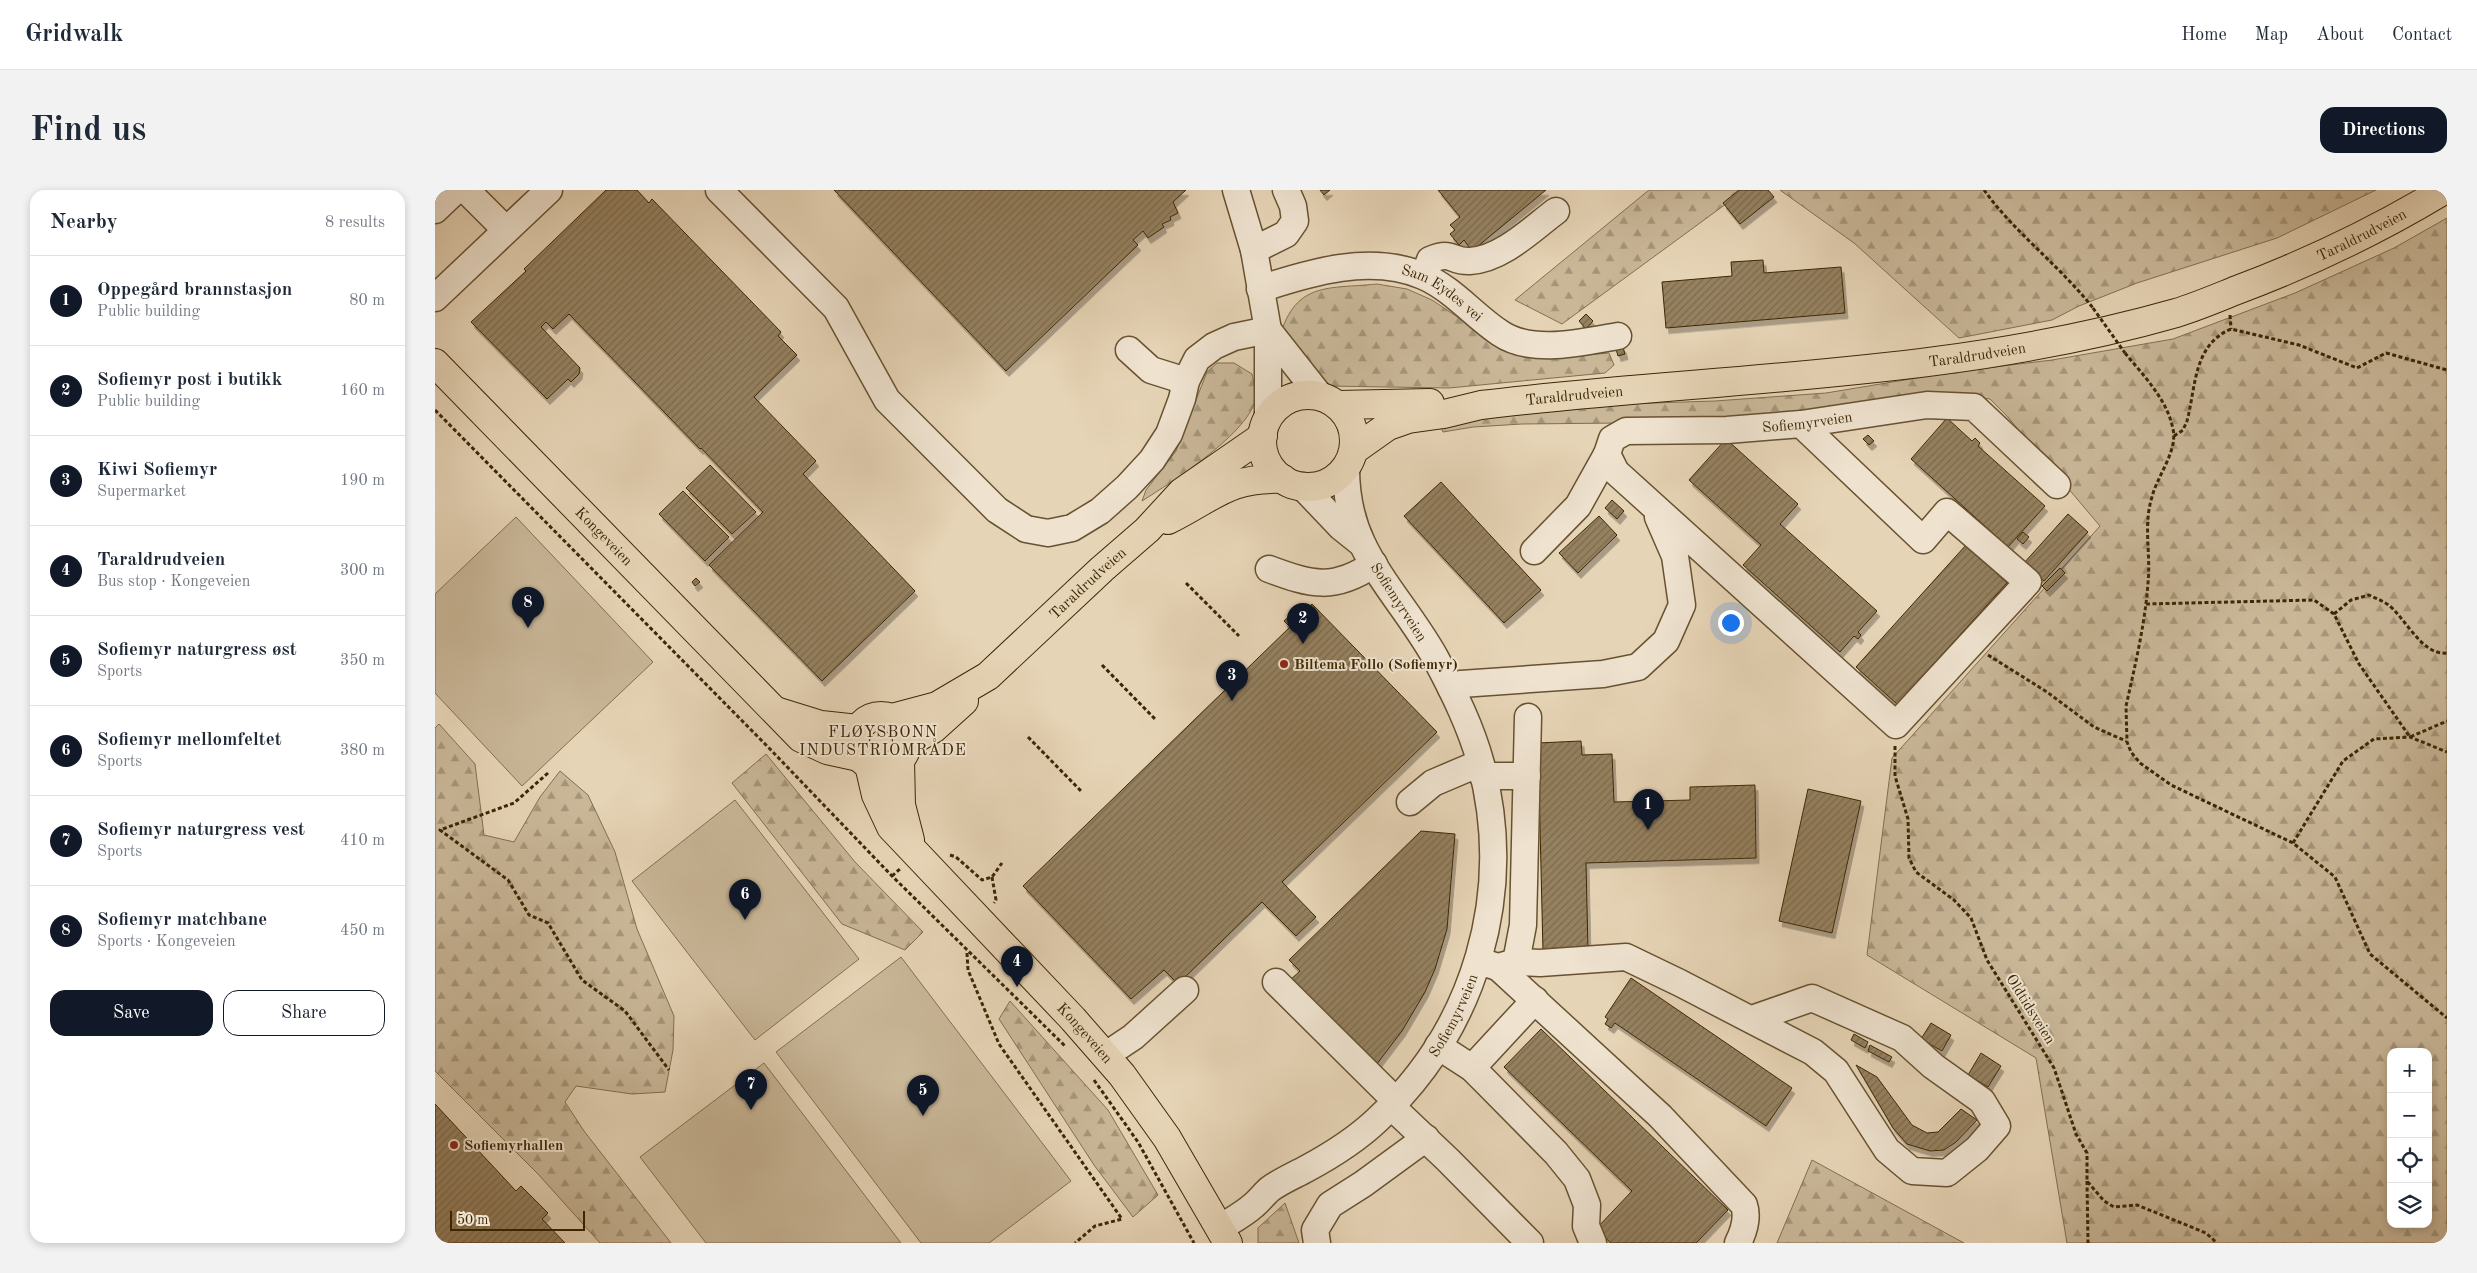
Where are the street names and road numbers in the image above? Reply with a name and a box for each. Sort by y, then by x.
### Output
street label: Taraldrudveien [2315,207,2410,265]
street label: Sam Eydes vei [1400,263,1485,325]
street label: Taraldrudveien [1928,341,2027,371]
street label: Taraldrudveien [1525,385,1624,409]
street label: Sofiemyrveien [1762,410,1854,436]
street label: Kongeveien [571,505,635,569]
street label: Taraldrudveien [1047,546,1130,623]
street label: Sofiemyrveien [1367,561,1429,645]
street label: Sofiemyrveien [1427,972,1481,1060]
street label: Oldtidsveien [2002,972,2057,1047]
street label: Kongeveien [1053,1001,1114,1067]

